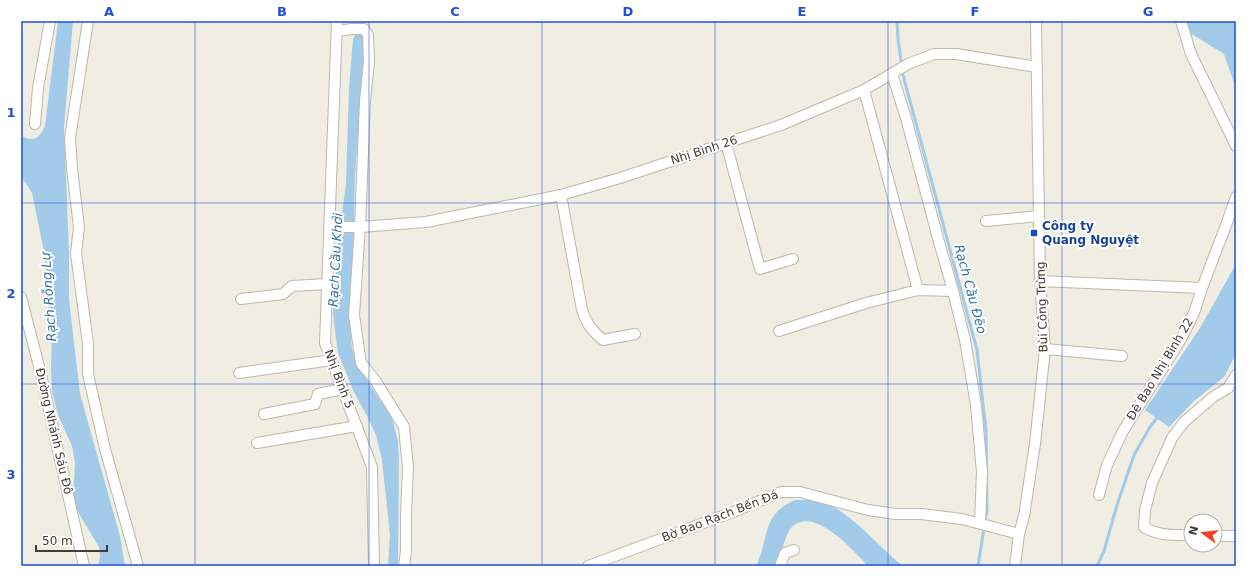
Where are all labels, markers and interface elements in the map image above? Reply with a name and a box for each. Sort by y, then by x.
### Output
text: A [104,4,114,19]
text: B [277,4,287,19]
text: C [450,4,460,19]
text: D [623,4,634,19]
text: E [798,4,806,19]
text: F [971,4,979,19]
text: G [1143,4,1153,19]
text: 1 [6,105,16,120]
street label: Nhị Bình 26 [669,133,739,167]
water label: Rạch Cầu Khởi [326,212,345,307]
place label: Công ty Quang Nguyệt [1042,219,1139,247]
marker: Công ty Quang Nguyệt [1029,228,1039,238]
water label: Rạch Cầu Đẽo [951,243,990,336]
water label: Rạch Rỗng Lự [38,250,59,342]
street label: Bùi Công Trừng [1033,261,1051,353]
text: 2 [6,286,16,301]
street label: Đê Bao Nhị Bình 22 [1124,315,1196,423]
street label: Nhị Bình 5 [321,348,357,410]
street label: Đường Nhánh Sáu Đô [33,366,75,496]
text: 3 [6,467,16,482]
street label: Bờ Bao Rạch Bến Đá [660,487,780,545]
north arrow [1183,513,1223,553]
text: N [1186,524,1201,537]
scale bar [36,527,107,553]
text: 50 m [42,534,73,548]

